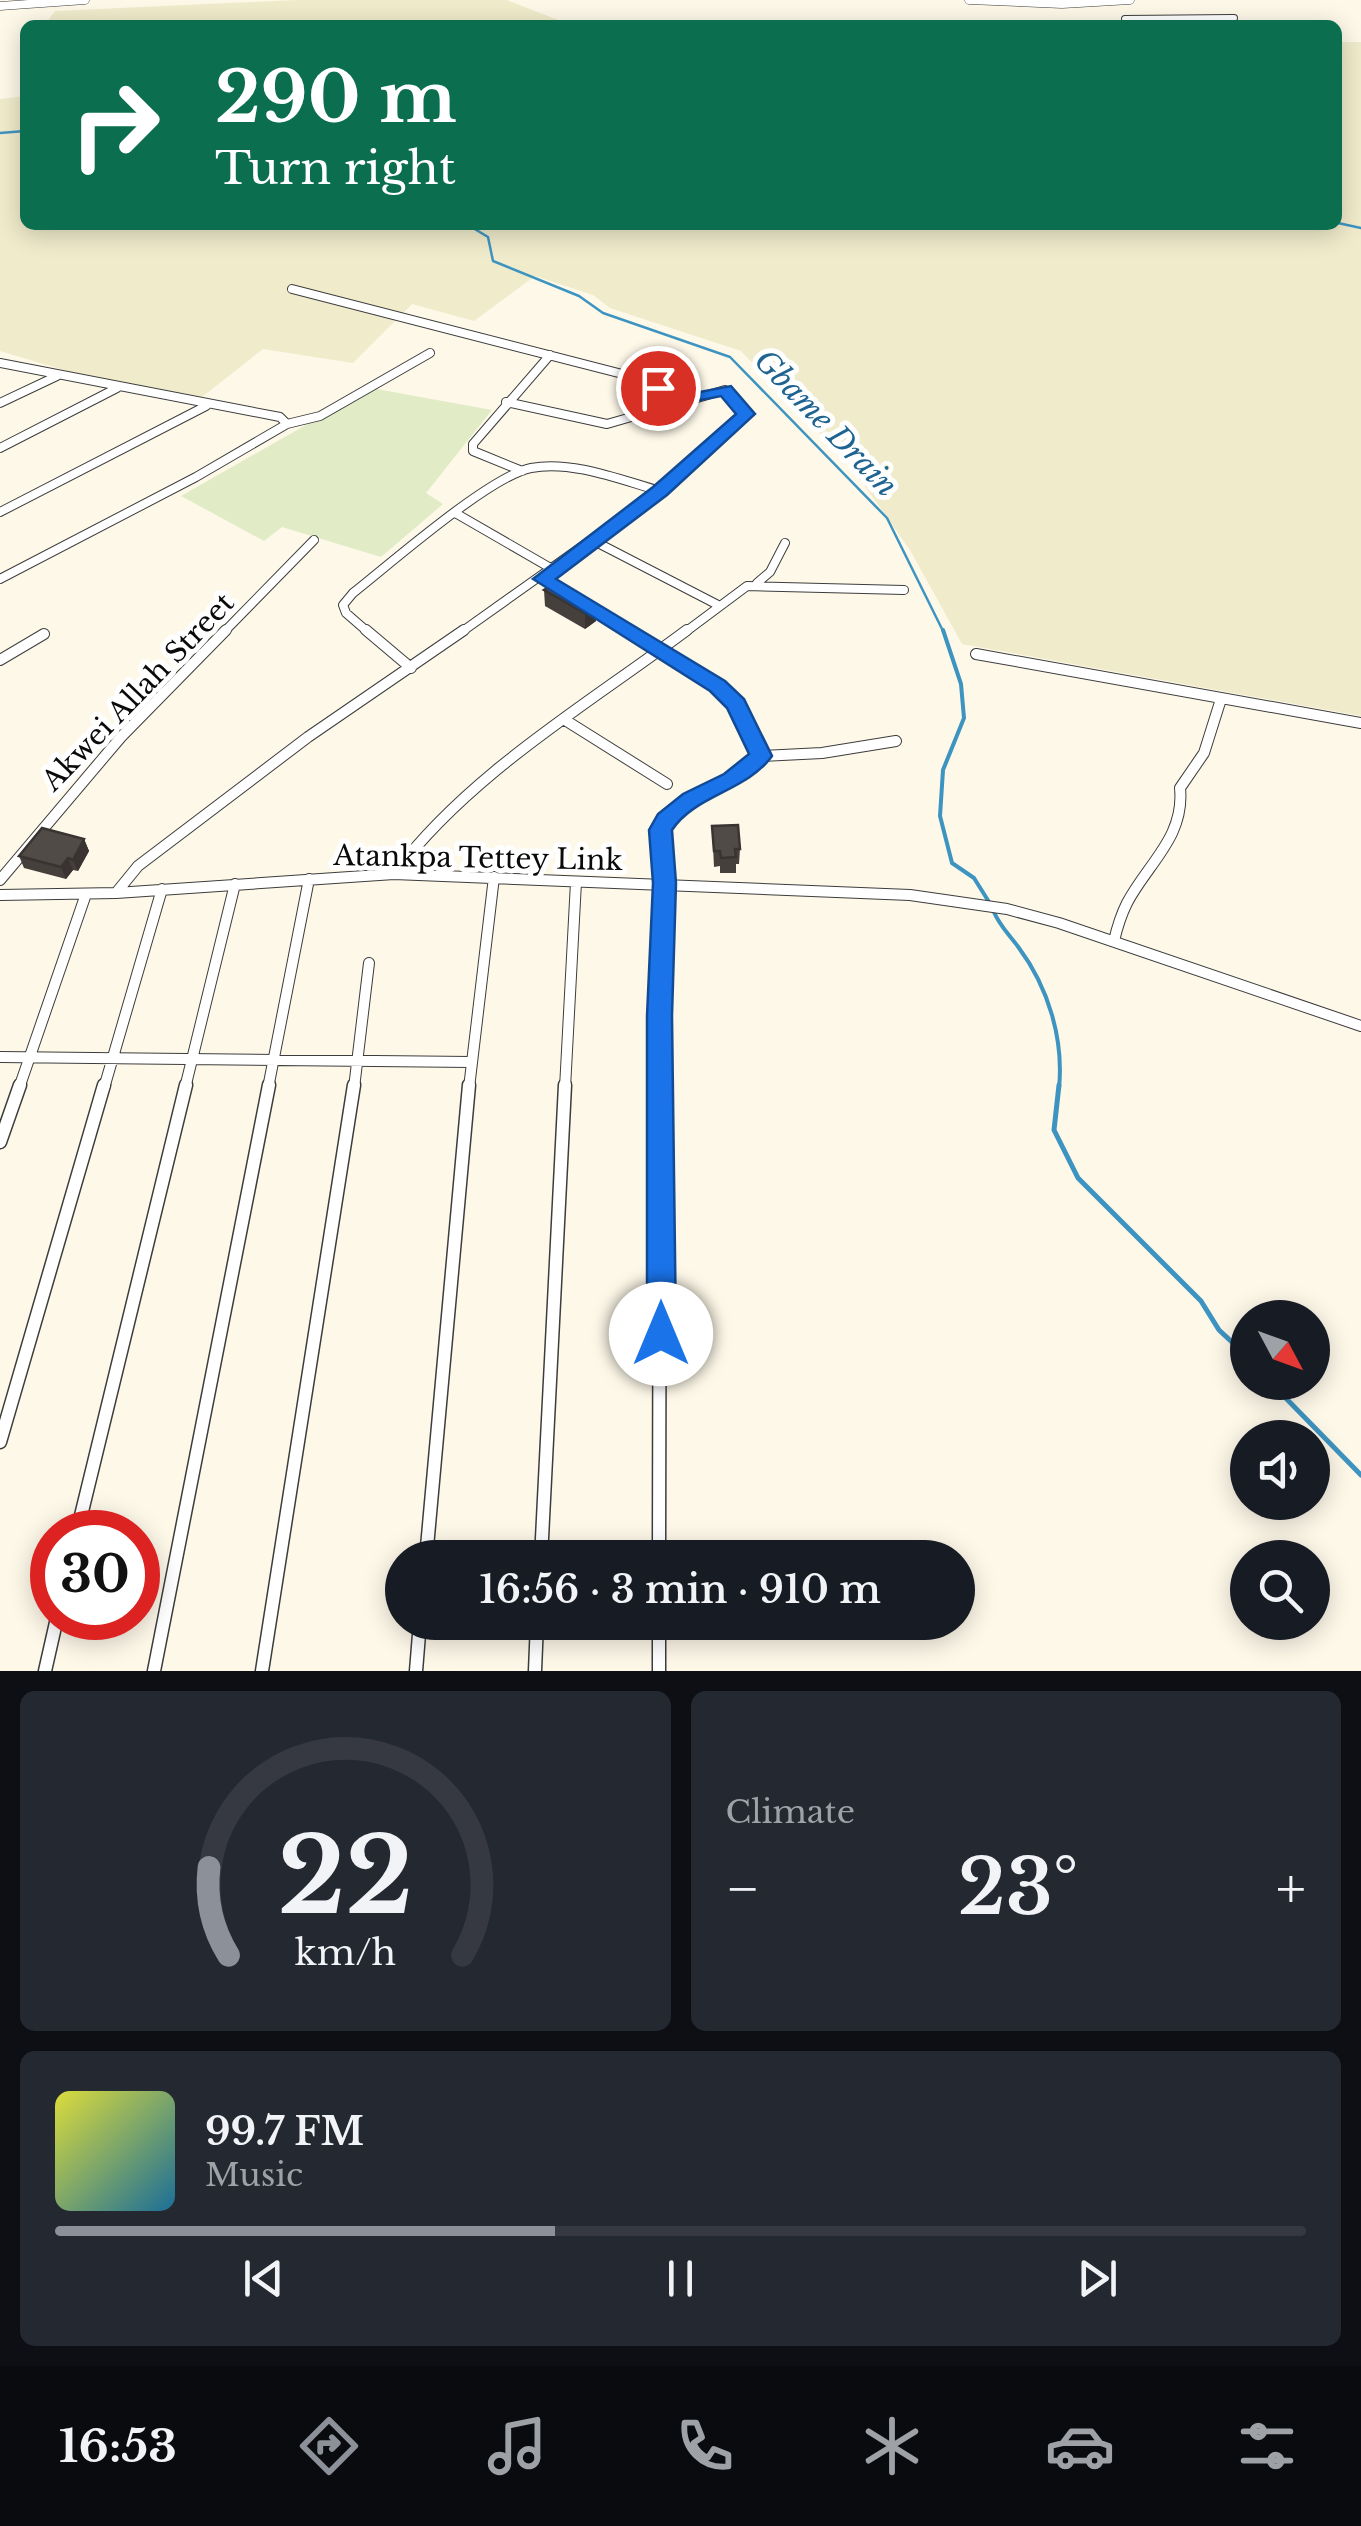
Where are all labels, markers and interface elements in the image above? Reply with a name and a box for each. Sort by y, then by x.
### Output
text: 290 m [215,54,457,141]
icon: right [50,60,180,190]
text: Turn right [215,140,456,196]
water label: Gbame Drain [747,342,905,504]
pin [616,346,701,431]
icon: arrive [631,361,686,416]
street label: Akwei Allah Street [34,585,242,799]
street label: Atankpa Tettey Link [332,838,624,878]
position arrow [609,1282,713,1386]
north arrow [1230,1300,1330,1400]
map controls [1230,1300,1330,1640]
button: sound [1230,1420,1330,1520]
speed limit sign: 30 [30,1510,160,1640]
button: search [1230,1540,1330,1640]
text: 16:56 · 3 min · 910 m [479,1566,881,1613]
text: Climate [726,1792,855,1832]
text: 22 [278,1812,413,1941]
text: 23° [958,1841,1078,1934]
text: − [726,1855,760,1923]
text: + [1276,1855,1306,1923]
text: km/h [295,1930,396,1975]
text: 99.7 FM [205,2108,364,2155]
text: Music [205,2155,303,2195]
icon: previous [236,2251,291,2306]
icon: pause [653,2251,708,2306]
icon: next [1070,2251,1125,2306]
icon: directions [294,2411,364,2481]
icon: music [482,2411,552,2481]
icon: phone [670,2411,740,2481]
icon: climate [857,2411,927,2481]
icon: car [1045,2411,1115,2481]
icon: filters [1232,2411,1302,2481]
text: 16:53 [59,2418,177,2474]

